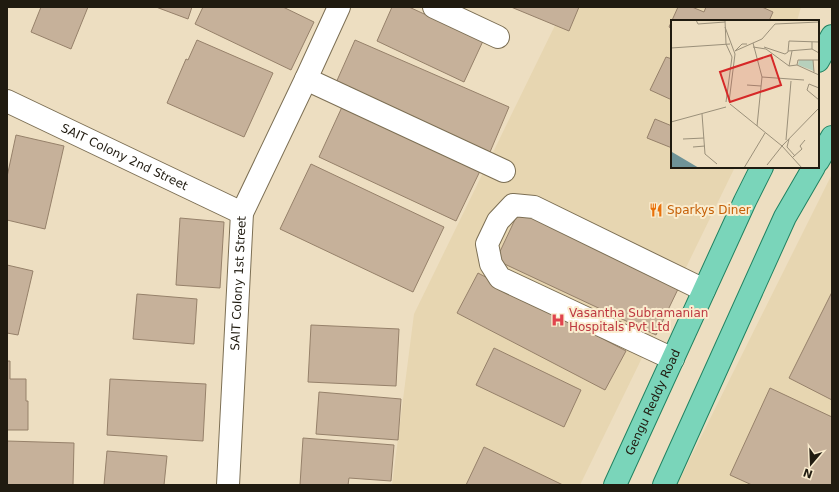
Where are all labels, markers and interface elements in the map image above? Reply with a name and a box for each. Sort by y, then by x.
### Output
inset map [671,20,819,168]
street label: SAIT Colony 2nd Street [59,121,190,193]
restaurant icon: Sparkys Diner [648,202,664,218]
place label: Sparkys Diner [667,203,751,217]
street label: SAIT Colony 1st Street [228,215,249,351]
place label: Vasantha Subramanian Hospitals Pvt Ltd [569,306,708,334]
hospital icon: Vasantha Subramanian Hospitals Pvt Ltd [550,312,566,328]
street label: Gengu Reddy Road [623,347,683,457]
north arrow [791,444,831,484]
text: N [801,465,814,481]

